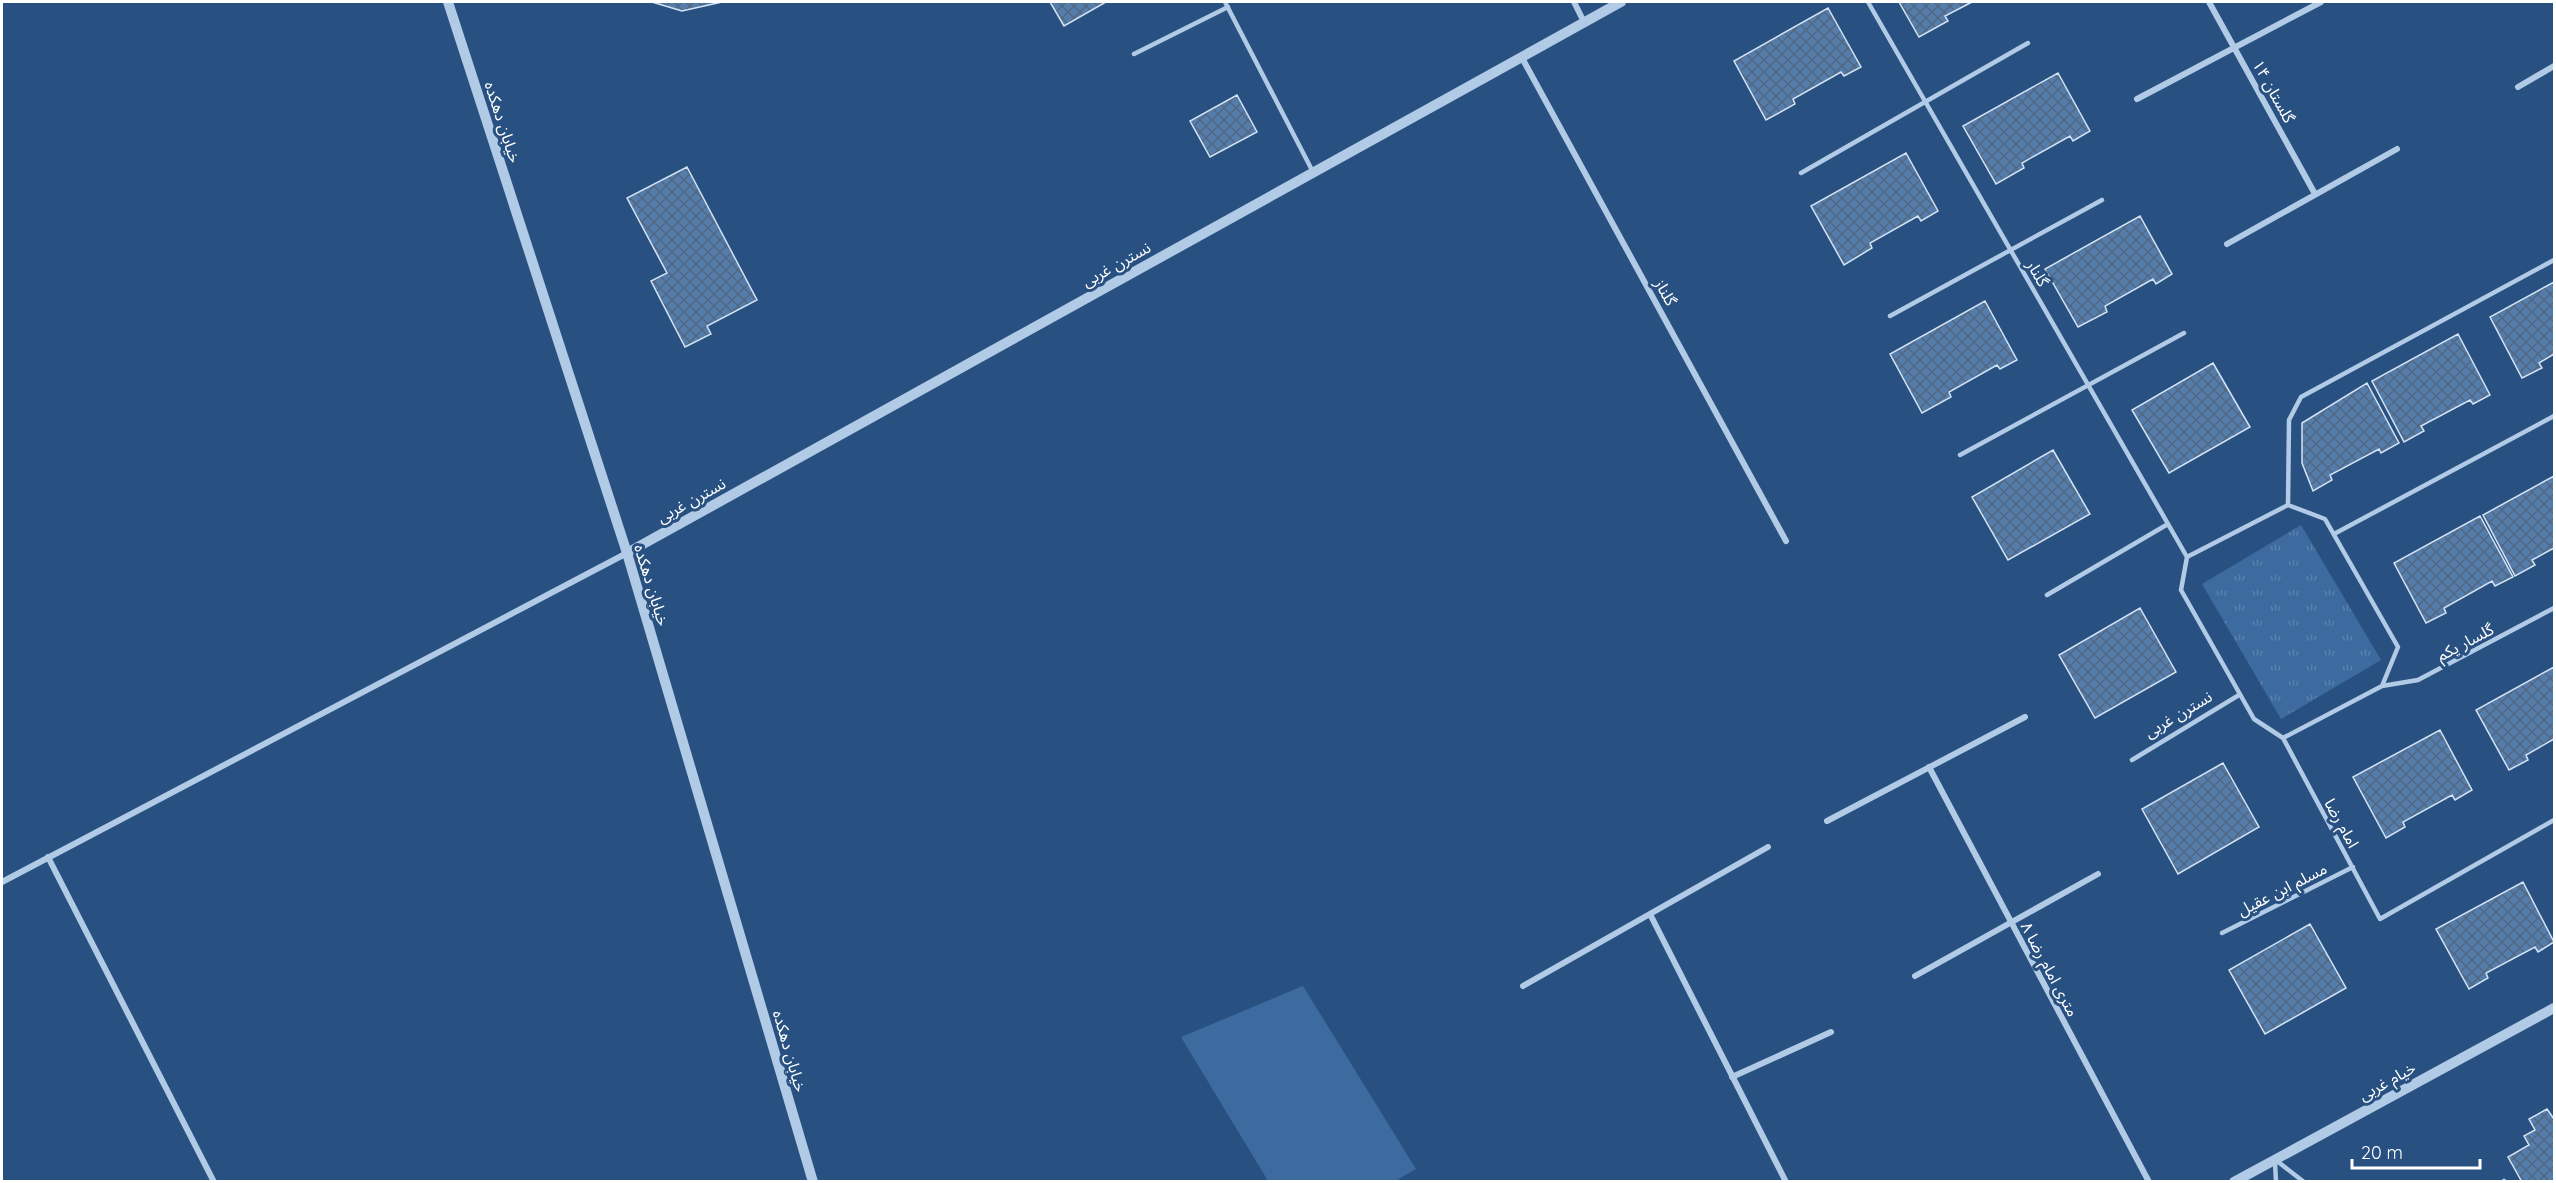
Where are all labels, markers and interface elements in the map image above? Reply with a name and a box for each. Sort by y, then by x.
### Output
street label: گلستان ۱۴ [2248,56,2300,126]
street label: خیابان دهکده [480,79,526,165]
street label: نسترن غربی [1078,237,1154,291]
street label: گلنار [2022,255,2054,290]
street label: گلناز [1650,274,1682,309]
street label: نسترن غربی [653,473,729,527]
street label: خیابان دهکده [630,542,674,628]
street label: گلسار یکم [2433,618,2499,668]
street label: نسترن غربی [2140,686,2216,742]
street label: امام رضا [2318,795,2364,853]
street label: مسلم ابن عقیل [2234,858,2332,923]
street label: ۸ متری امام رضا [2014,918,2083,1021]
street label: خیابان دهکده [769,1008,811,1094]
street label: خیام غربی [2355,1057,2420,1107]
scale bar [2352,1132,2480,1170]
text: 20 m [2361,1141,2403,1164]

